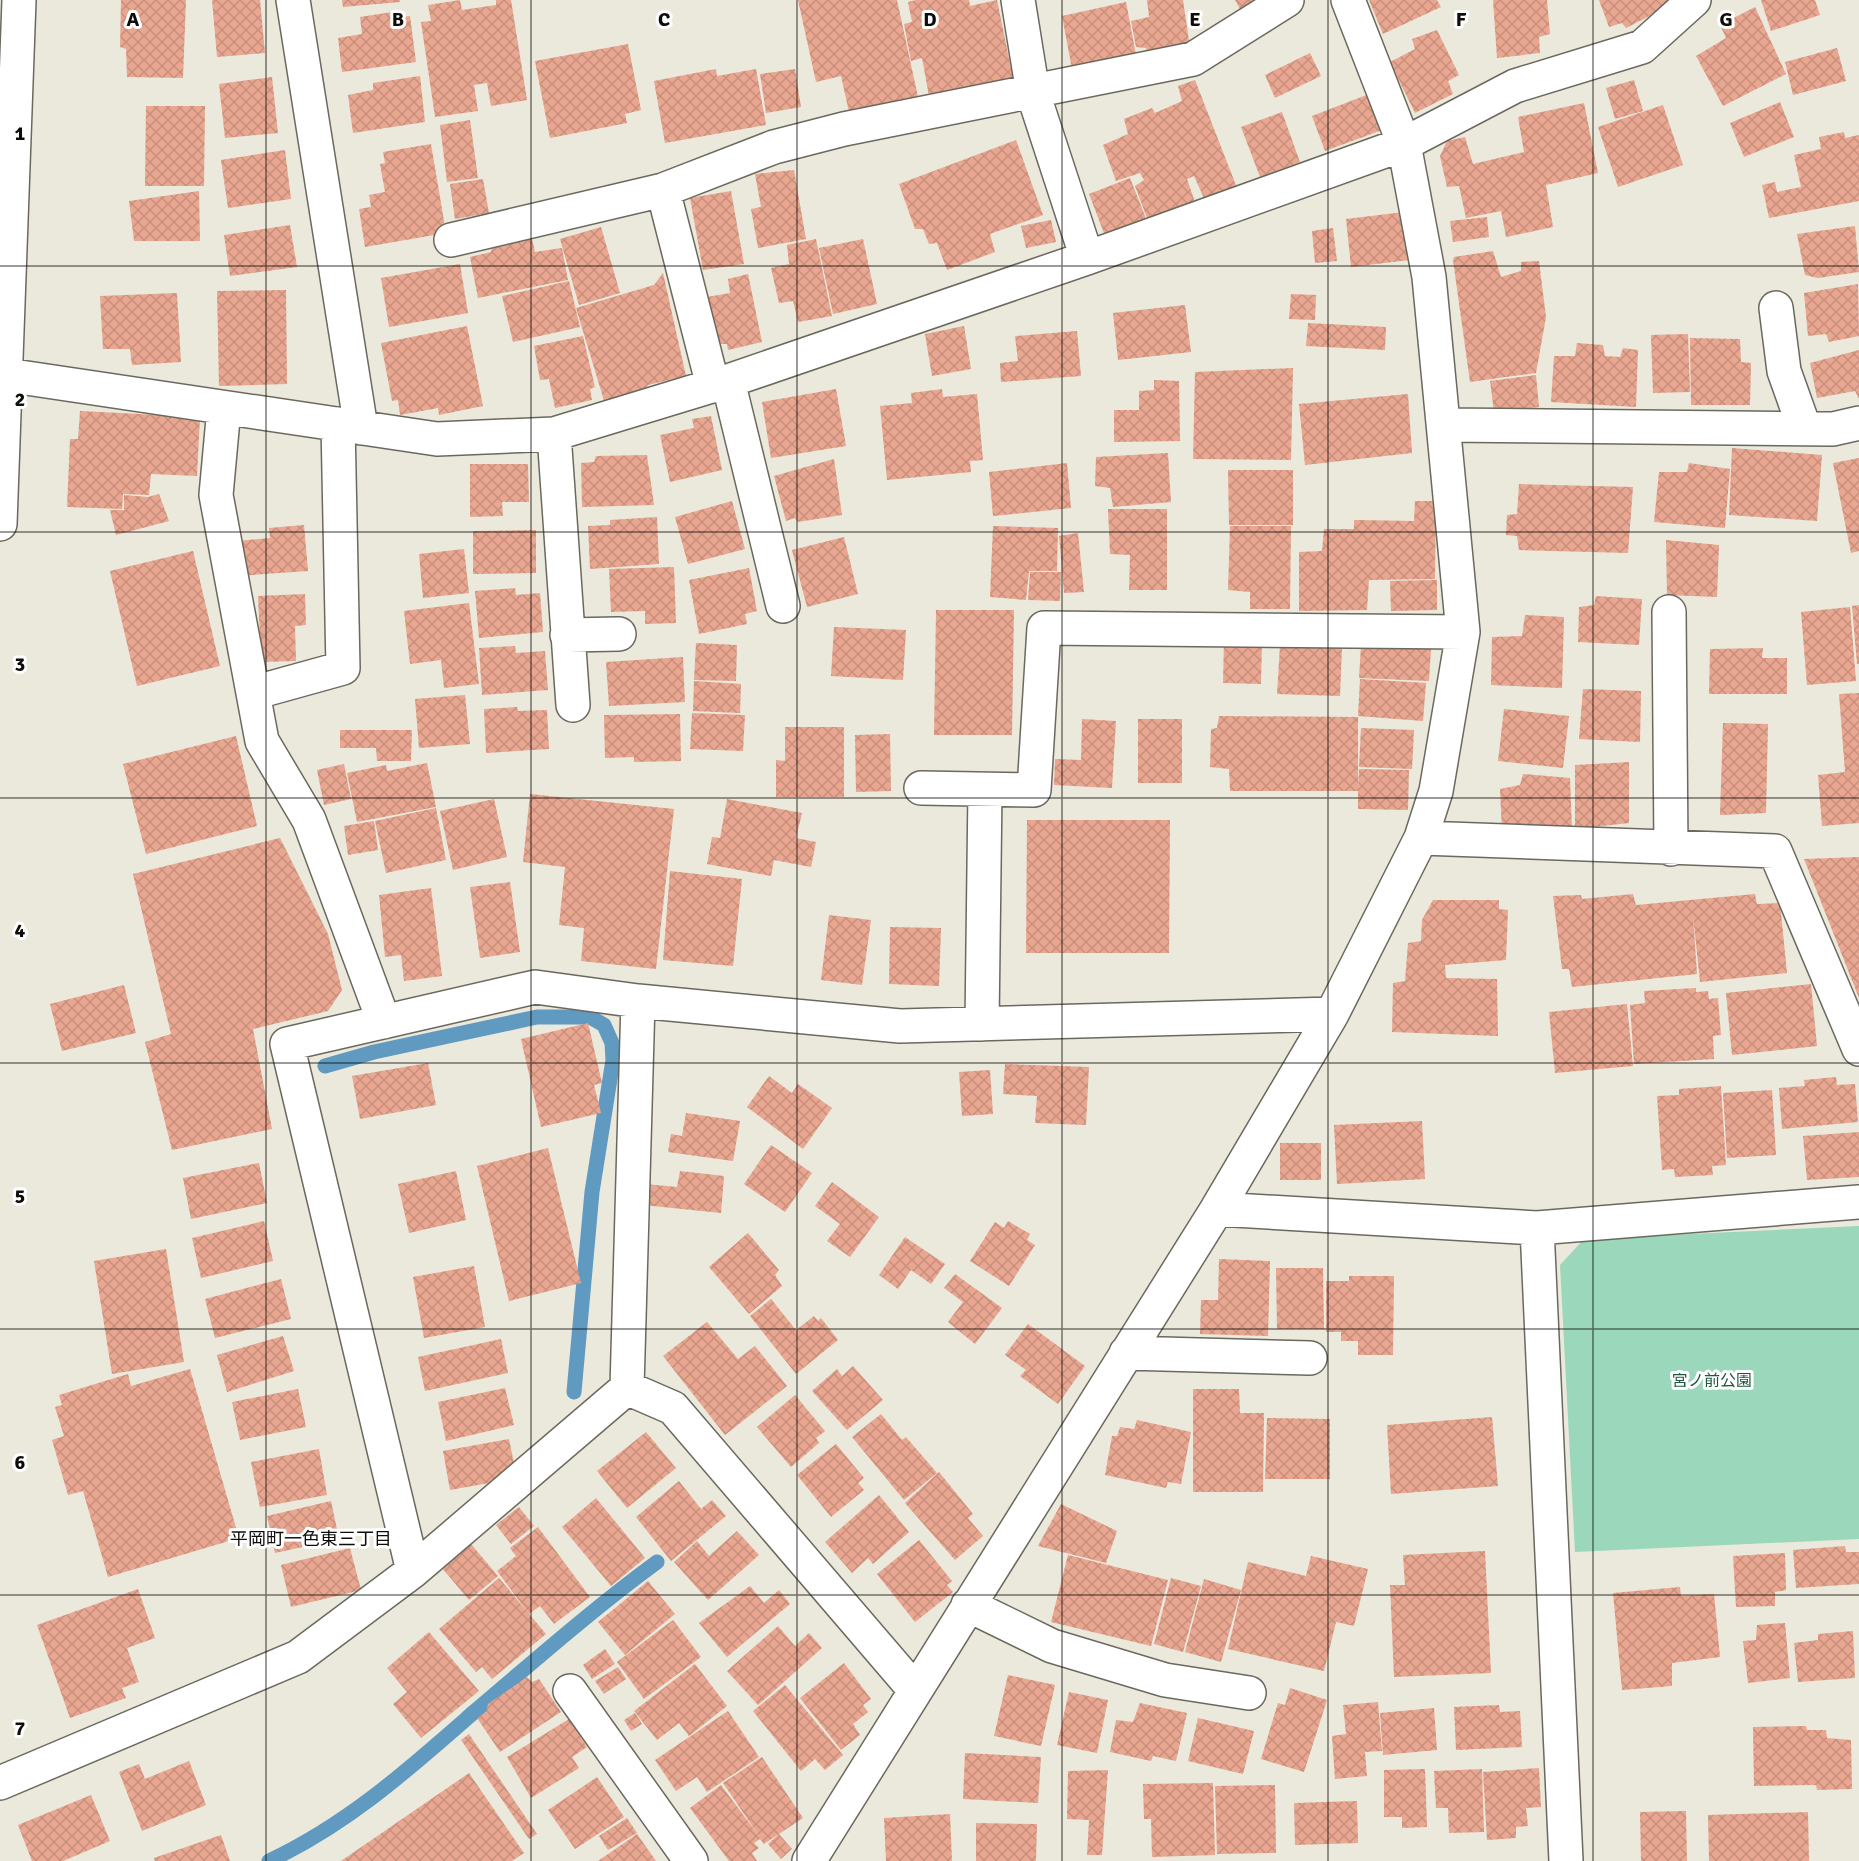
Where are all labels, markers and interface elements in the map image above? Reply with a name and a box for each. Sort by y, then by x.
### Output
text: A [127,7,140,32]
text: B [392,7,404,32]
text: C [658,7,670,32]
text: D [923,7,937,32]
text: E [1189,7,1201,32]
text: F [1456,7,1467,32]
text: G [1719,7,1733,32]
text: 1 [15,121,26,146]
text: 2 [15,387,25,412]
text: 3 [15,652,25,677]
text: 4 [15,918,26,943]
text: 5 [15,1184,25,1209]
park label: 宮ノ前公園 [1672,1371,1752,1391]
text: 6 [15,1450,26,1475]
district label: 平岡町一色東三丁目 [230,1528,392,1550]
text: 7 [15,1716,26,1741]

